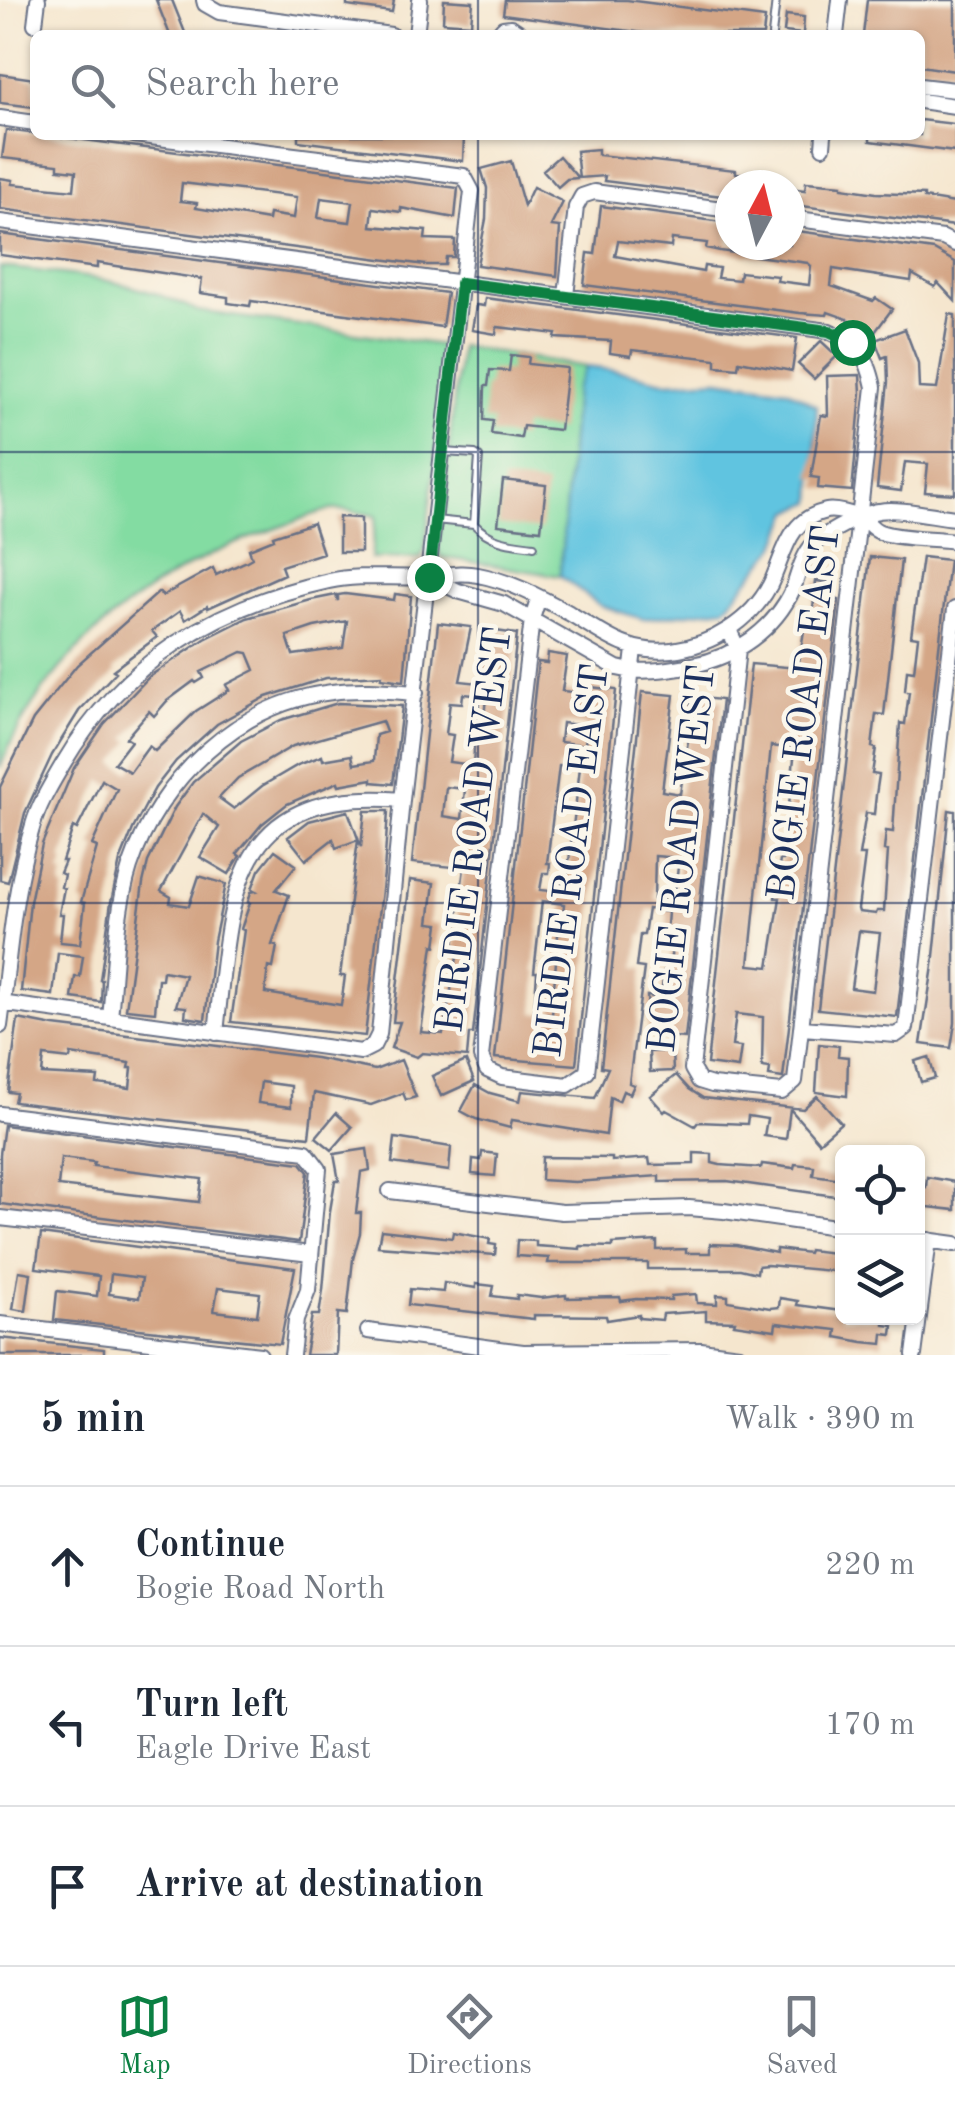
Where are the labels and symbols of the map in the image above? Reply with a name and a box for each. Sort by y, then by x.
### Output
north arrow [715,170,805,260]
route start [830,320,876,366]
street label: BOGIE ROAD EAST [763,523,849,903]
route end [407,555,453,601]
street label: BIRDIE ROAD WEST [431,625,521,1035]
street label: BIRDIE ROAD EAST [530,662,618,1060]
street label: BOGIE ROAD WEST [644,663,724,1055]

